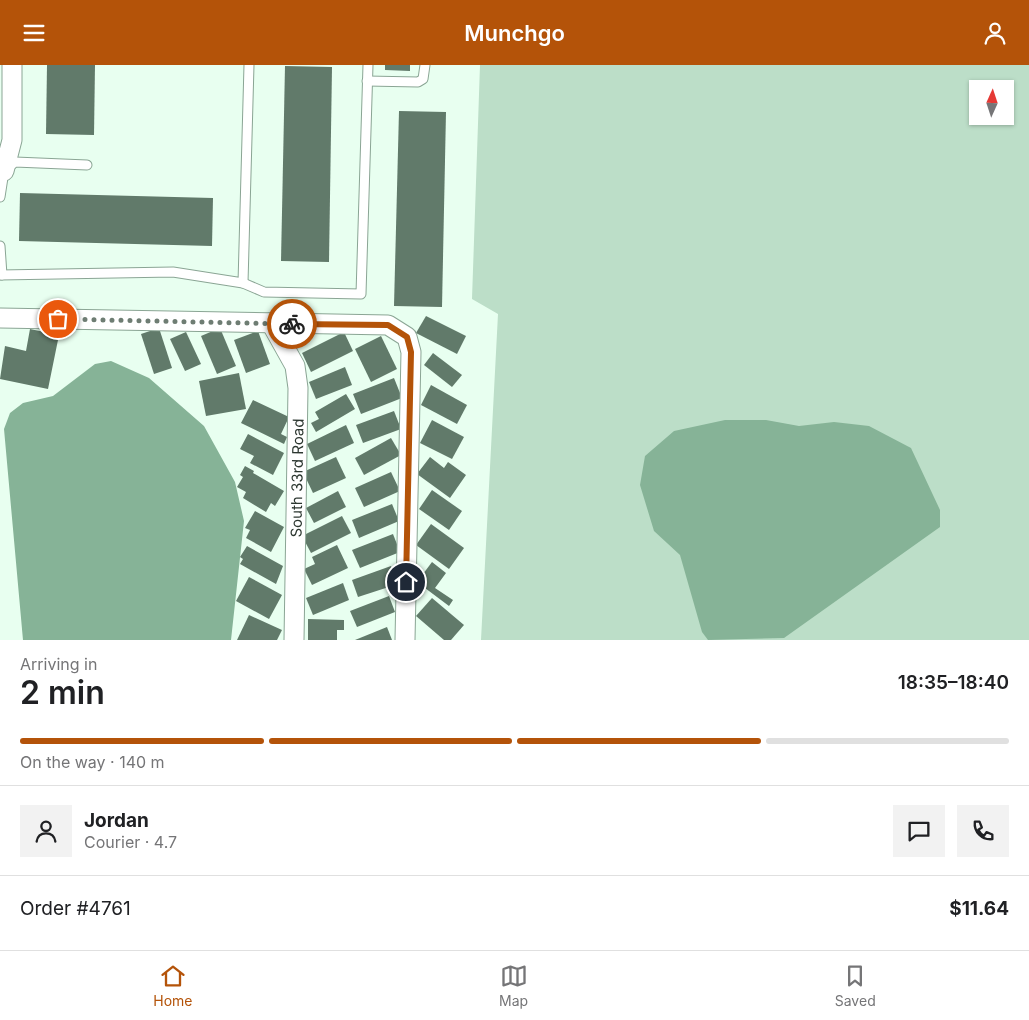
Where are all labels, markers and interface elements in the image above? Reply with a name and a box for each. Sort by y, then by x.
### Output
icon: menu [20,19,48,47]
icon: person [981,19,1009,47]
text: Munchgo [464,20,565,46]
north arrow [969,80,1014,125]
map controls [969,80,1014,125]
pin [37,298,79,340]
courier [267,299,317,349]
icon: bag [44,305,72,333]
icon: bike [278,310,306,338]
street label: South 33rd Road [286,418,308,538]
pin [385,561,427,603]
icon: home [392,568,420,596]
text: Arriving in [20,654,97,674]
text: 18:35–18:40 [898,671,1009,694]
text: 2 min [20,673,105,712]
text: On the way · 140 m [20,752,165,772]
button: person [20,805,72,857]
button: chat [893,805,945,857]
button: phone [957,805,1009,857]
text: Jordan [84,809,149,832]
text: Courier · 4.7 [84,832,177,852]
text: Order #4761 [20,897,131,920]
text: $11.64 [949,897,1009,920]
tab: Home [153,962,193,1009]
tab: Map [499,962,528,1009]
tab: Saved [835,962,876,1009]

